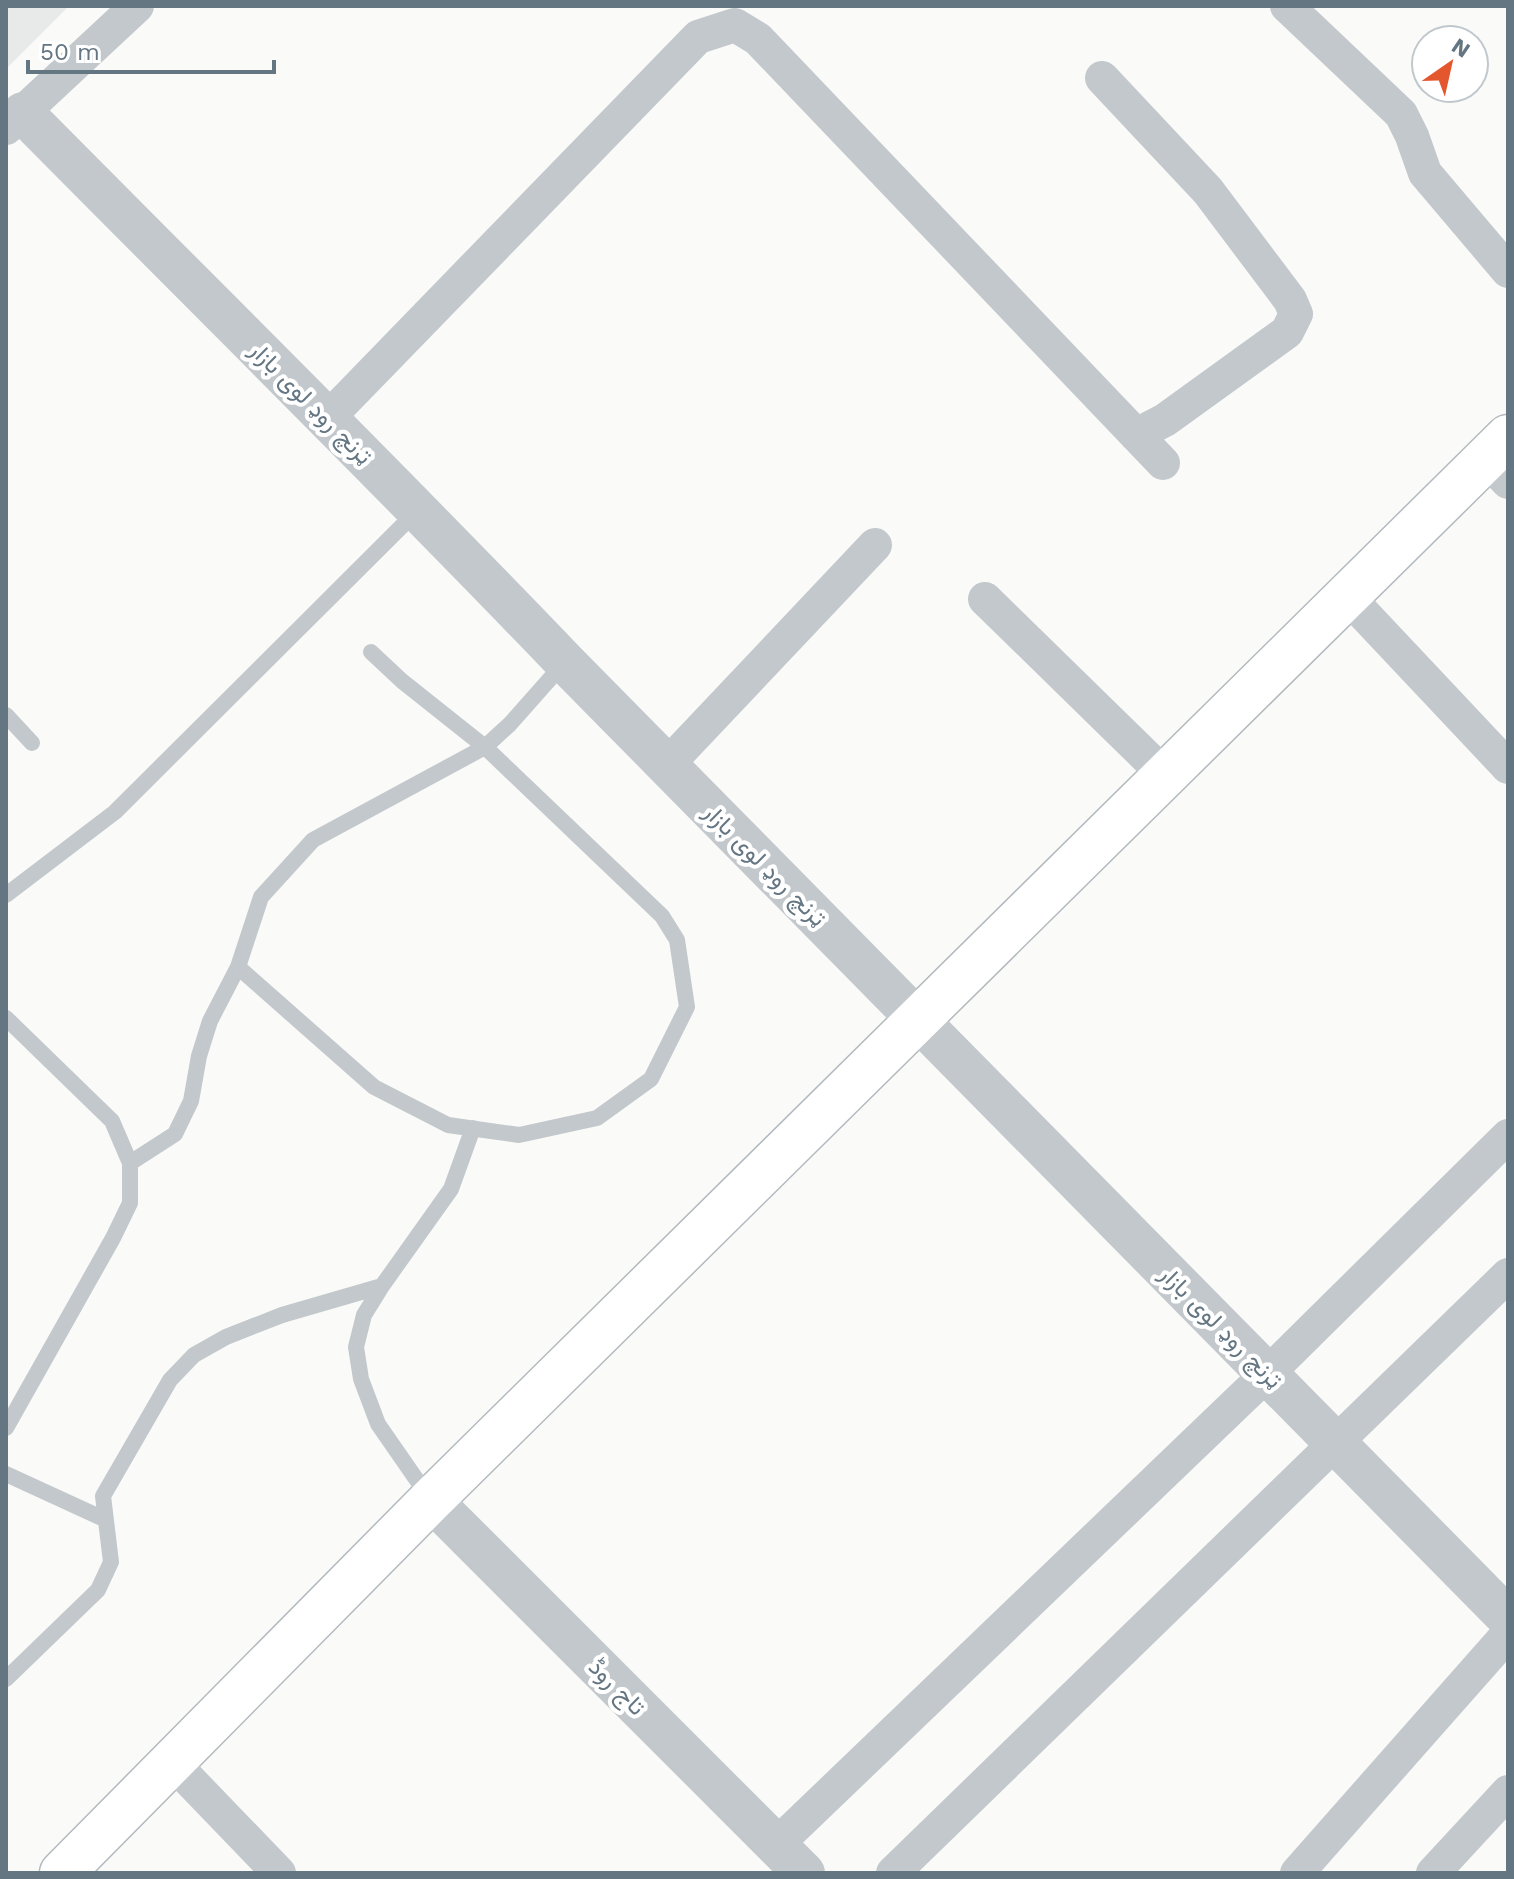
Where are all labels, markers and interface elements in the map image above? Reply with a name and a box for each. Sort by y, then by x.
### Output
scale bar [28,24,274,74]
north arrow [1410,24,1490,104]
text: N [1447,33,1475,63]
text: 50 m [40,38,100,66]
street label: ټرنچ روډ لوی بازار [241,335,378,472]
street label: ټرنچ روډ لوی بازار [695,797,832,934]
street label: ټرنچ روډ لوی بازار [1151,1259,1288,1396]
street label: تاج روڈ [581,1653,651,1723]

